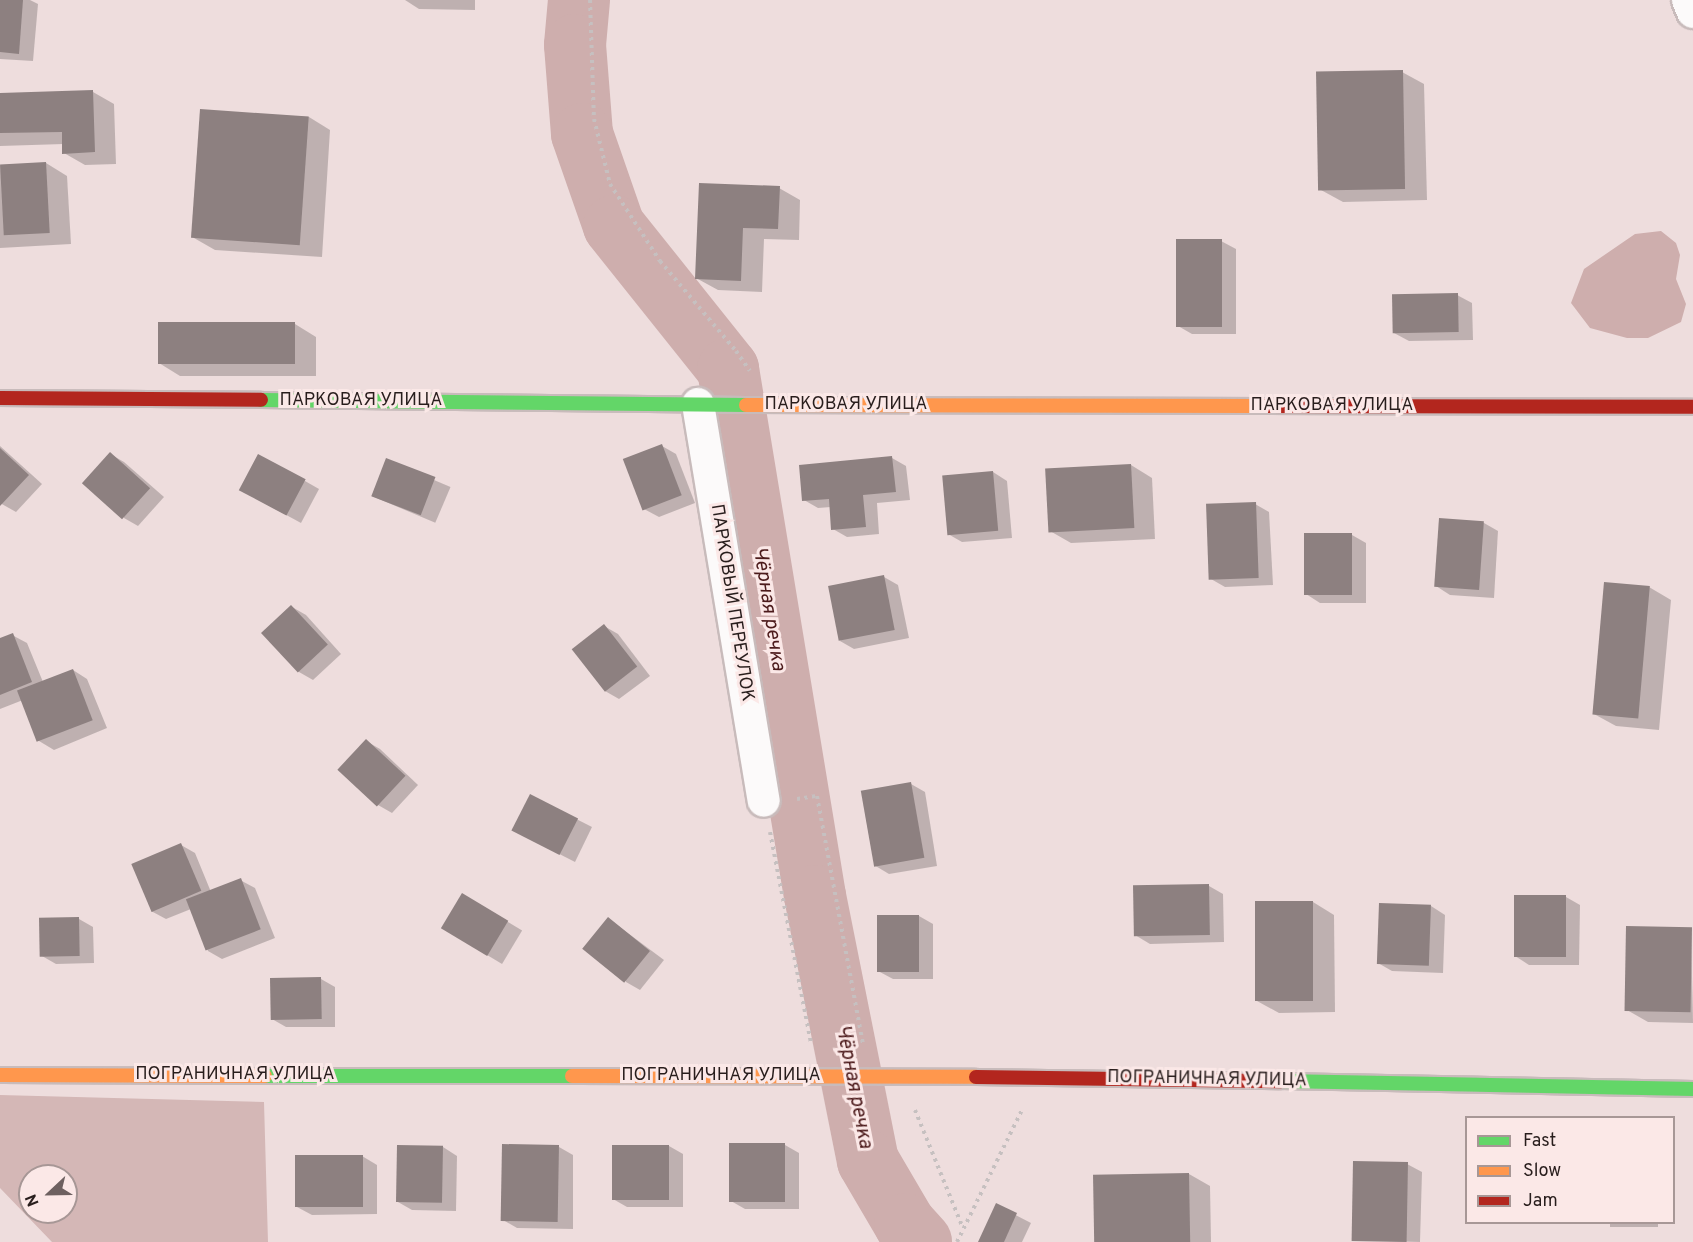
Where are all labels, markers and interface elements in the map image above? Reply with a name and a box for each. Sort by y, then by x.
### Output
street label: ПАРКОВАЯ УЛИЦА [280,390,442,412]
street label: ПАРКОВАЯ УЛИЦА [765,394,927,416]
street label: ПАРКОВАЯ УЛИЦА [1251,395,1413,417]
street label: ПАРКОВЫЙ ПЕРЕУЛОК [705,503,757,703]
water label: Чёрная речка [746,545,790,673]
water label: Чёрная речка [829,1023,877,1151]
street label: ПОГРАНИЧНАЯ УЛИЦА [135,1064,335,1086]
street label: ПОГРАНИЧНАЯ УЛИЦА [621,1065,821,1087]
street label: ПОГРАНИЧНАЯ УЛИЦА [1107,1067,1307,1093]
legend [1465,1116,1675,1224]
text: Fast [1523,1130,1556,1153]
text: Slow [1523,1160,1561,1183]
north arrow [18,1164,78,1224]
text: Jam [1523,1190,1558,1213]
text: N [22,1191,45,1209]

